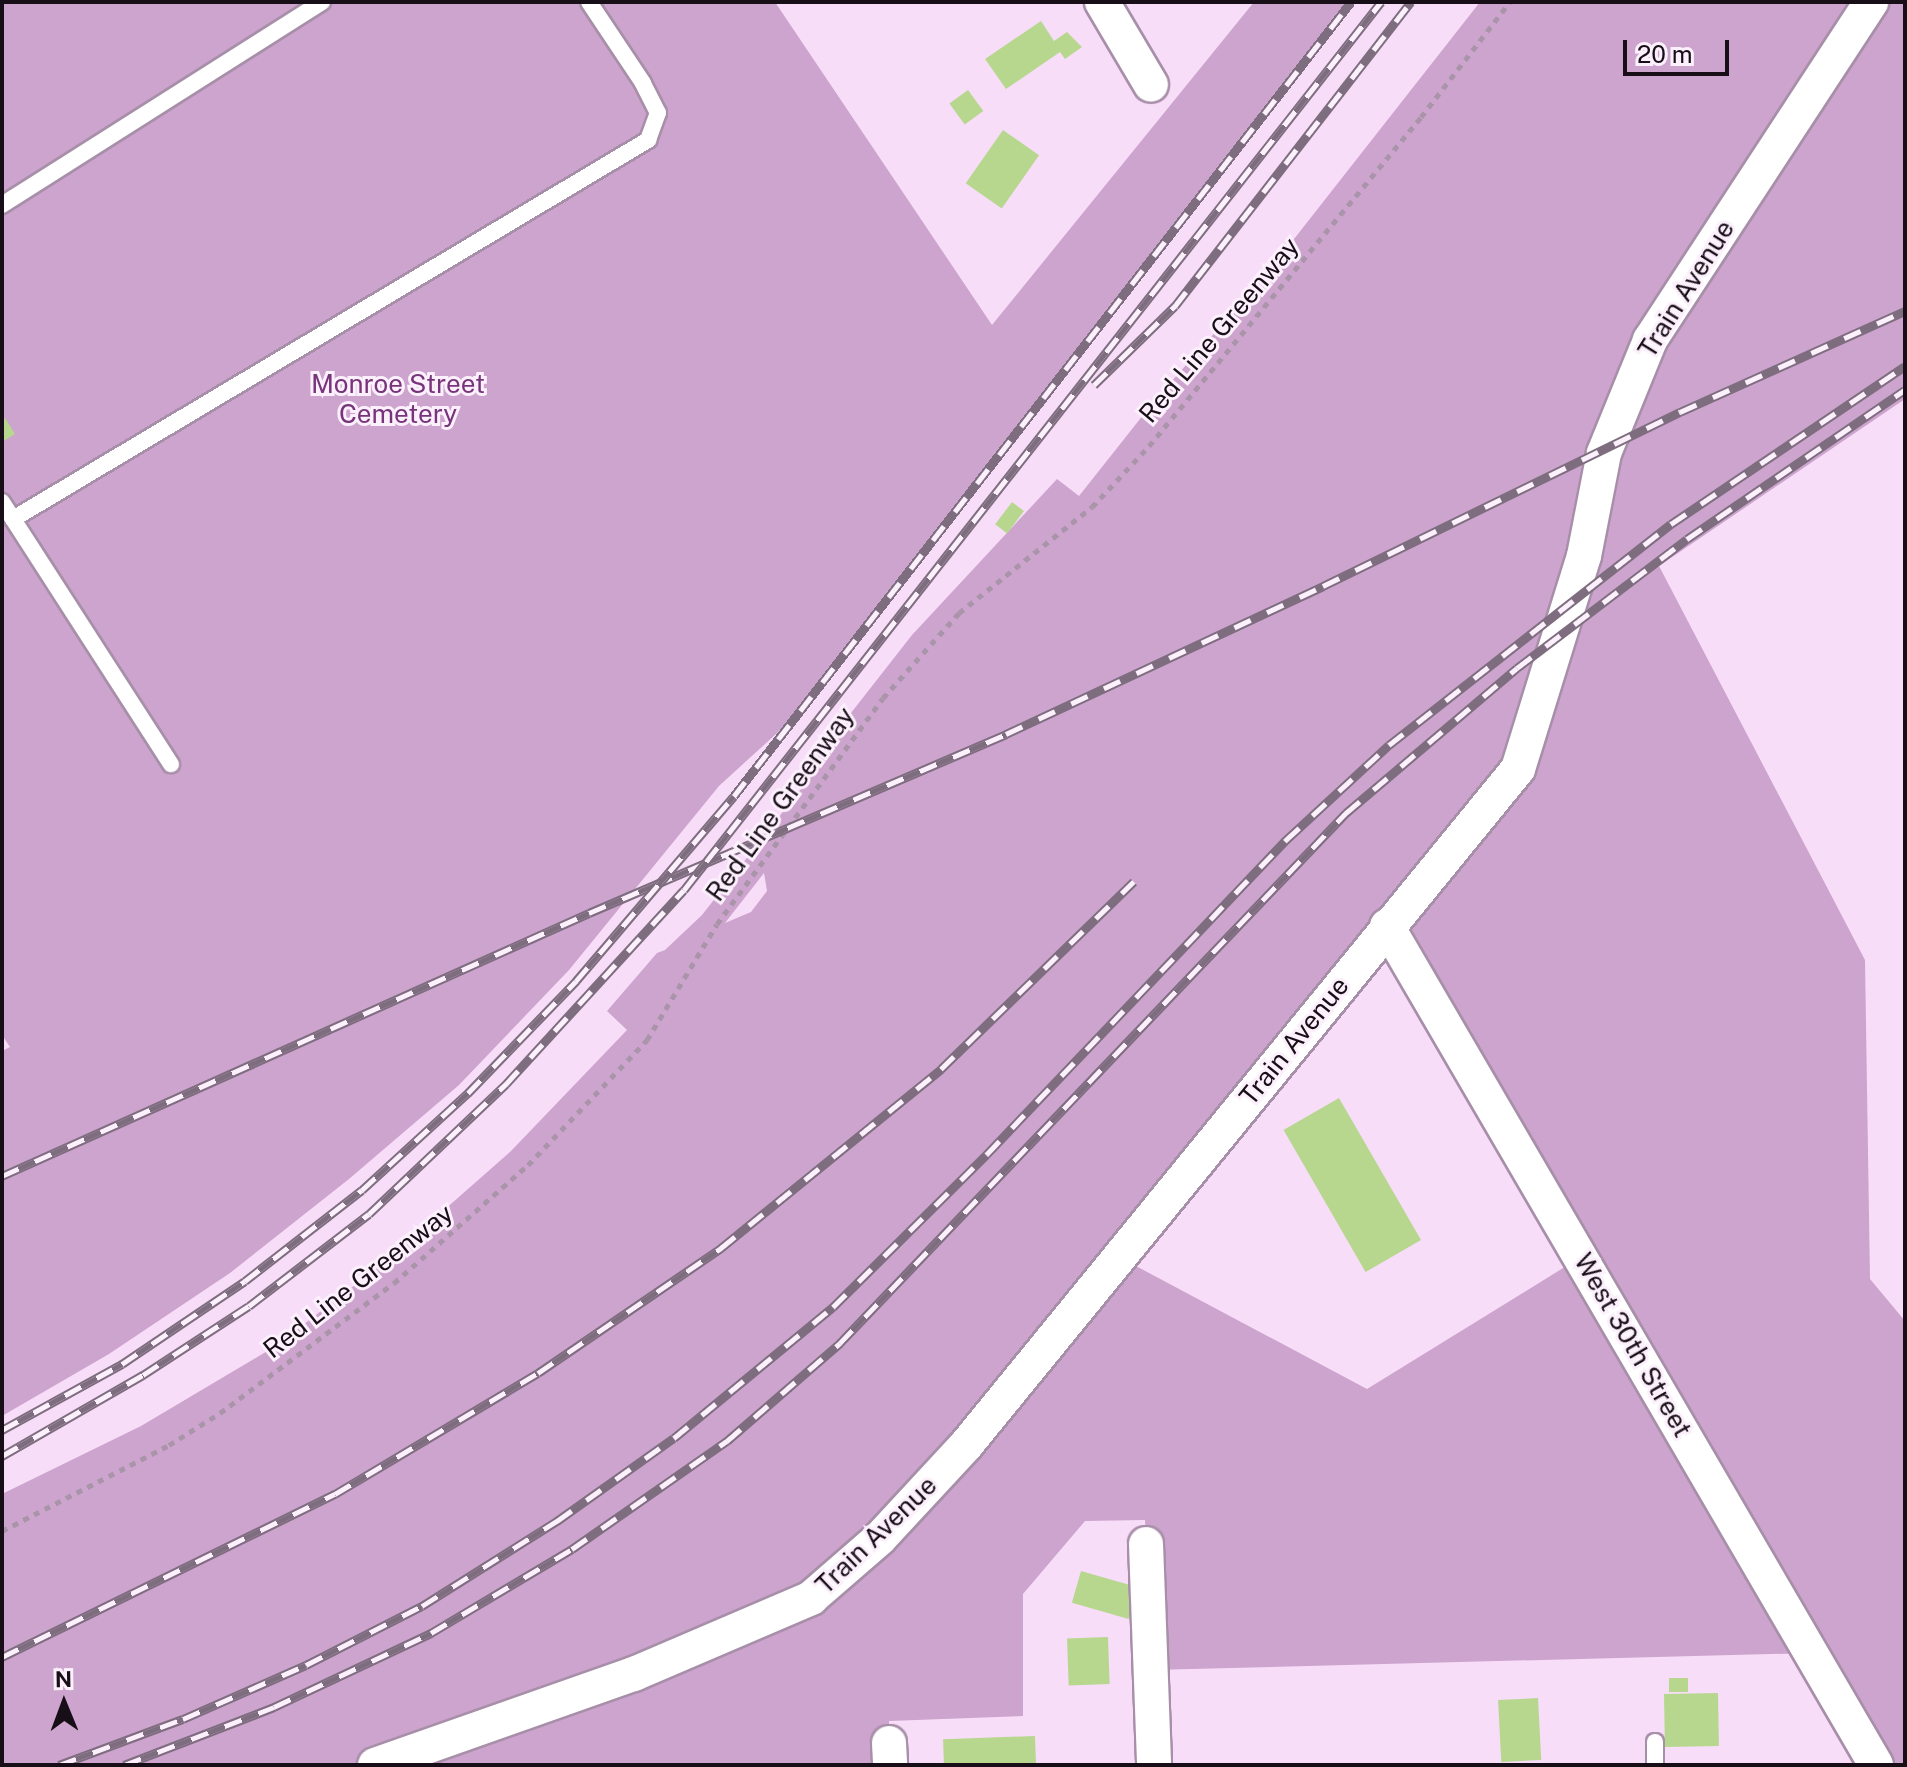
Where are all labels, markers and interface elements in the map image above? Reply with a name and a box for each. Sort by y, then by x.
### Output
scale bar [1627,24,1733,74]
text: 20 m [1637,40,1693,68]
street label: Train Avenue [1631,215,1741,363]
street label: Red Line Greenway [1132,231,1306,429]
park label: Monroe Street Cemetery [311,368,485,430]
street label: Red Line Greenway [699,701,861,907]
street label: Train Avenue [1233,971,1355,1111]
street label: Red Line Greenway [257,1197,459,1365]
street label: West 30th Street [1568,1248,1698,1442]
street label: Train Avenue [809,1470,943,1600]
north arrow [24,1663,104,1743]
text: N [55,1666,72,1692]

